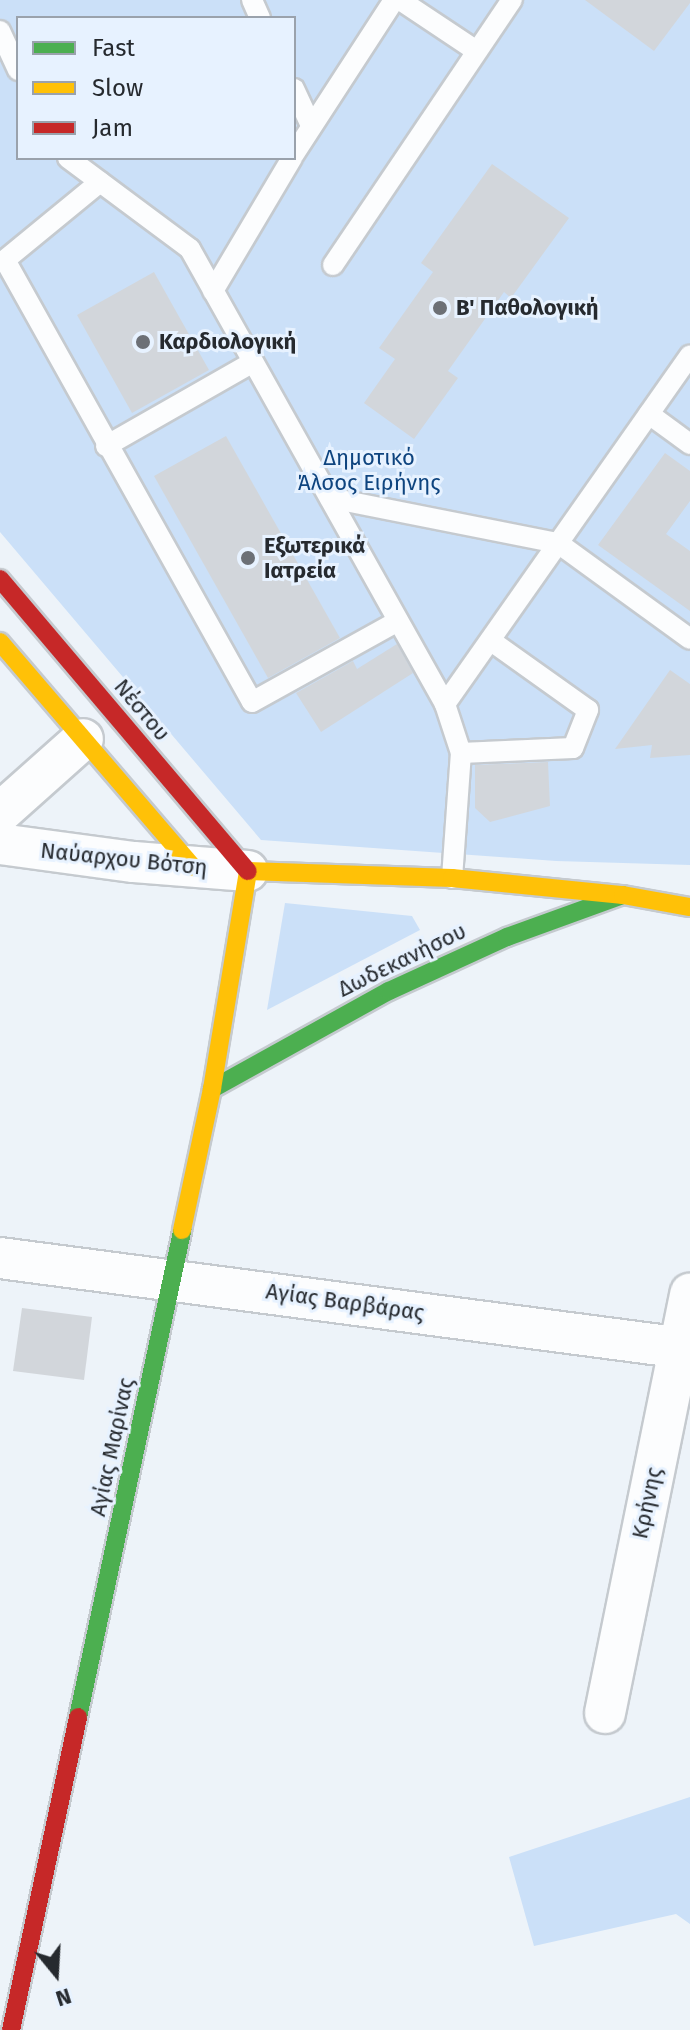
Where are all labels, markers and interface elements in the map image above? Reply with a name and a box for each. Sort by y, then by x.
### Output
legend [16,16,296,160]
text: Fast [92,34,135,62]
text: Slow [92,74,143,102]
text: Jam [92,114,133,142]
place label: Β' Παθολογική [456,295,599,321]
marker: Β' Παθολογική [431,299,449,317]
place label: Καρδιολογική [159,329,296,355]
marker: Καρδιολογική [134,333,152,351]
park label: Δημοτικό Άλσος Ειρήνης [298,444,440,496]
place label: Εξωτερικά Ιατρεία [264,532,366,584]
marker: Εξωτερικά Ιατρεία [239,549,257,567]
street label: Νέστου [109,674,175,746]
street label: Ναύαρχου Βότση [39,837,209,881]
street label: Δωδεκανήσου [334,918,470,1002]
street label: Αγίας Βαρβάρας [264,1278,426,1326]
street label: Αγίας Μαρίνας [84,1375,140,1519]
street label: Κρήνης [627,1465,667,1541]
north arrow [16,1934,96,2014]
text: N [52,1982,75,2012]

